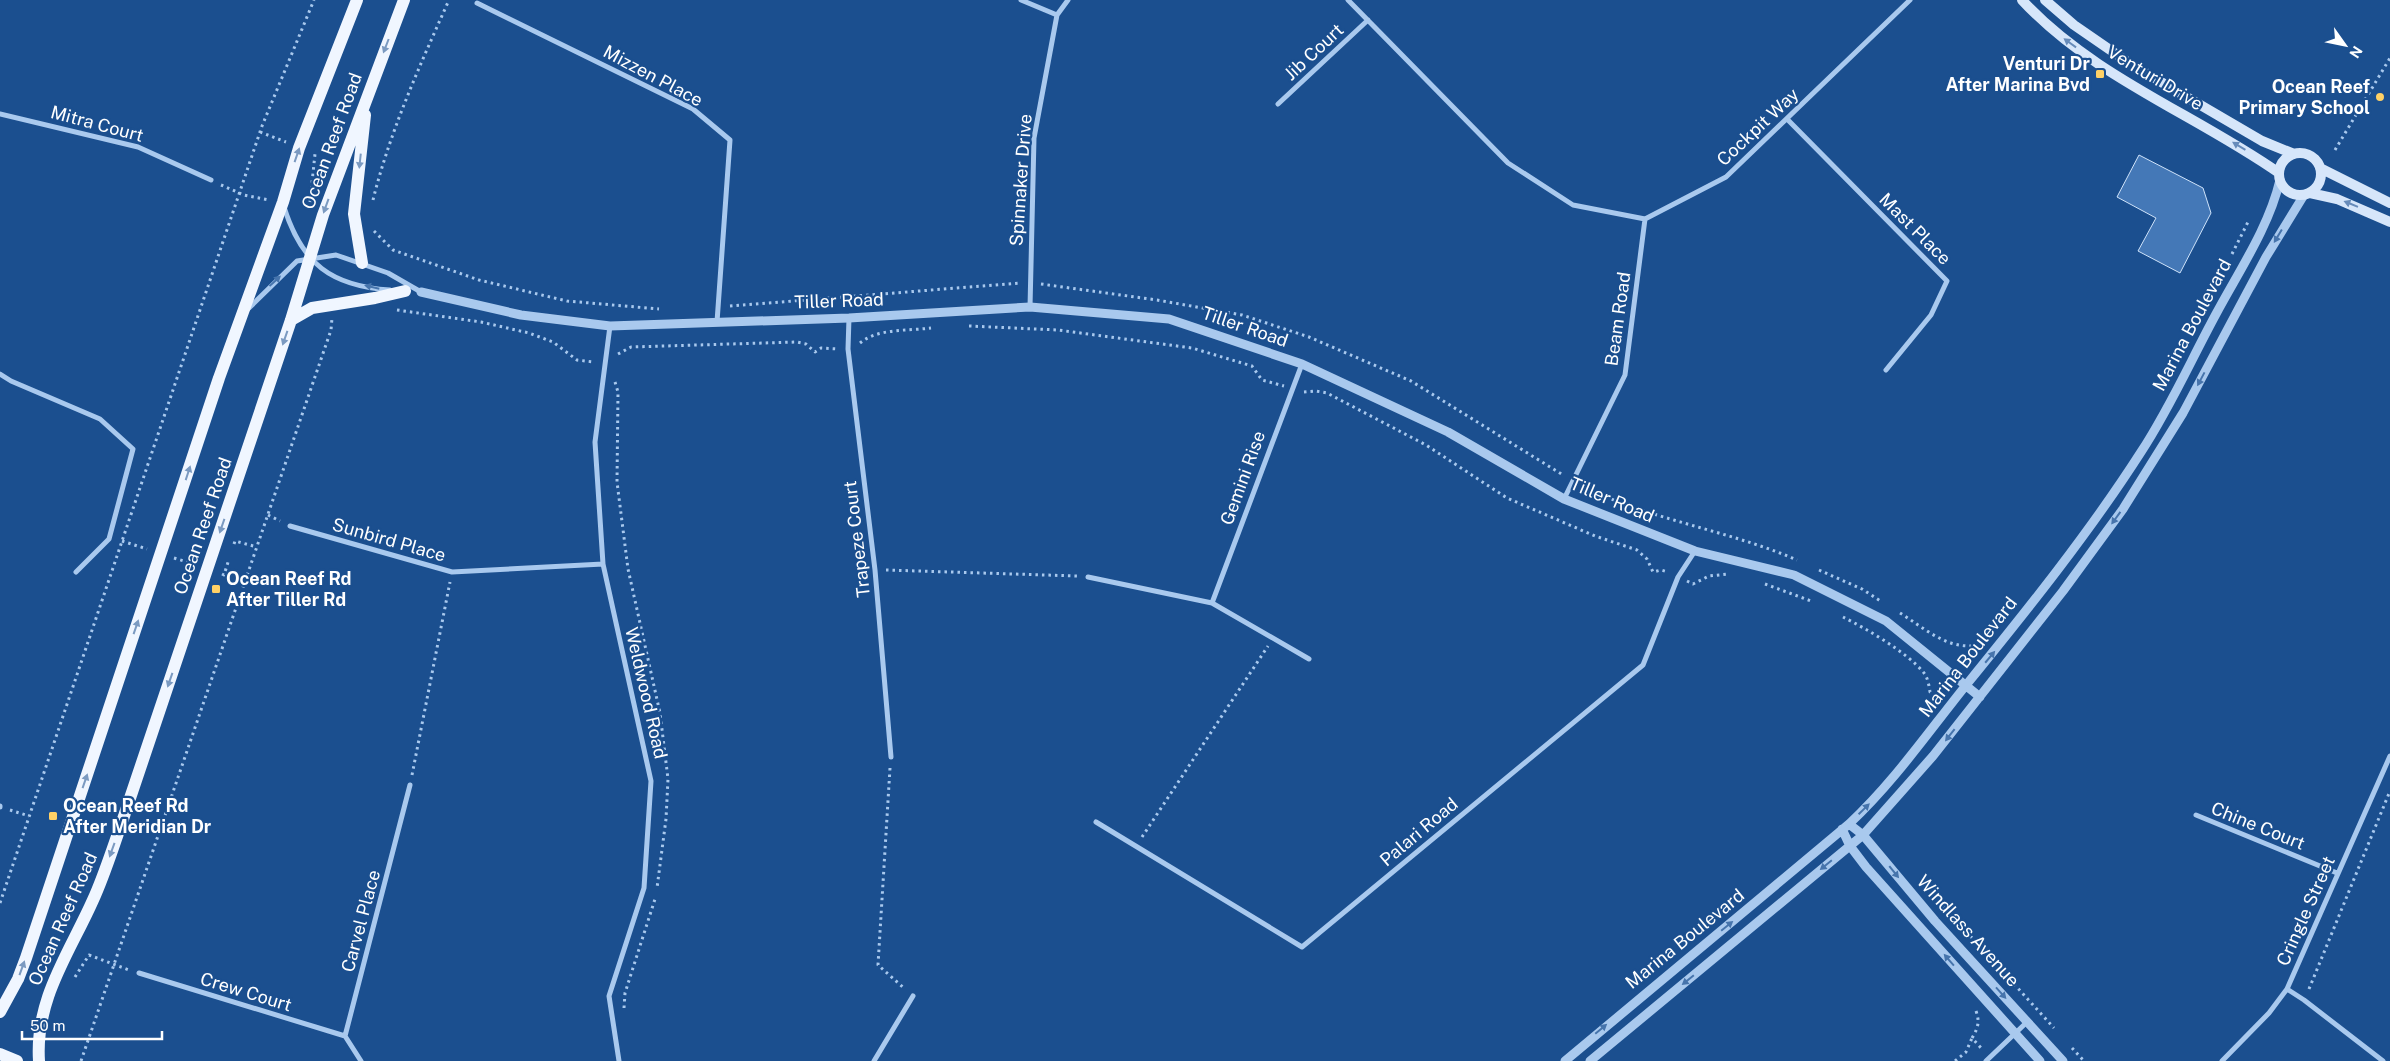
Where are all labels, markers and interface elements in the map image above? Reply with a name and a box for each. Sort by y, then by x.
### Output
street label: Jib Court [1280,19,1348,84]
north arrow [2320,20,2370,70]
one-way arrow [382,38,390,53]
one-way arrow [2064,38,2077,48]
street label: Mizzen Place [600,41,706,111]
street label: Venturi Drive [2104,41,2207,114]
text: N [2346,43,2366,61]
place label: Venturi Dr After Marina Bvd [1946,53,2091,95]
marker: Venturi Dr After Marina Bvd [2094,68,2106,80]
street label: Ocean Reef Road [297,70,366,212]
place label: Ocean Reef Primary School [2239,76,2370,118]
street label: Cockpit Way [1712,83,1803,170]
marker: Ocean Reef Primary School [2374,91,2386,103]
street label: Mitra Court [48,101,146,146]
street label: Spinnaker Drive [1005,113,1036,247]
one-way arrow [2232,142,2245,151]
one-way arrow [294,148,301,163]
one-way arrow [356,153,364,169]
street label: Mast Place [1875,188,1956,269]
one-way arrow [322,199,330,214]
one-way arrow [2344,200,2358,208]
one-way arrow [2274,230,2283,243]
street label: Marina Boulevard [2148,255,2235,394]
street label: Beam Road [1601,271,1634,367]
one-way arrow [268,275,280,287]
one-way arrow [365,283,380,291]
street label: Tiller Road [794,288,884,313]
street label: Tiller Road [1199,302,1291,351]
one-way arrow [281,331,288,346]
one-way arrow [2197,372,2205,387]
street label: Gemini Rise [1216,428,1269,528]
street label: Ocean Reef Road [169,455,236,597]
one-way arrow [184,465,192,480]
street label: Tiller Road [1567,472,1658,527]
street label: Trapeze Court [839,480,874,599]
one-way arrow [2111,511,2121,525]
street label: Sunbird Place [330,513,448,566]
one-way arrow [218,518,225,533]
place label: Ocean Reef Rd After Tiller Rd [226,568,352,610]
marker: Ocean Reef Rd After Tiller Rd [210,583,222,595]
street label: Marina Boulevard [1914,593,2021,721]
one-way arrow [133,619,141,634]
street label: Weldwood Road [621,625,672,761]
one-way arrow [1984,650,1995,663]
one-way arrow [166,672,173,687]
one-way arrow [1944,728,1955,741]
one-way arrow [81,773,89,788]
street label: Palari Road [1376,793,1462,870]
place label: Ocean Reef Rd After Meridian Dr [63,795,212,837]
street label: Chine Court [2208,797,2308,854]
one-way arrow [1858,803,1870,815]
marker: Ocean Reef Rd After Meridian Dr [47,810,59,822]
one-way arrow [108,843,116,858]
street label: Ocean Reef Road [24,849,101,989]
street label: Cringle Street [2272,853,2339,969]
one-way arrow [1820,860,1833,871]
one-way arrow [1888,865,1899,878]
street label: Carvel Place [337,867,384,974]
street label: Windlass Avenue [1913,871,2024,991]
street label: Marina Boulevard [1621,884,1748,993]
one-way arrow [1720,920,1733,931]
one-way arrow [1943,954,1954,967]
one-way arrow [18,960,26,975]
street label: Crew Court [198,968,294,1015]
one-way arrow [1682,975,1695,986]
one-way arrow [1995,987,2007,999]
scale bar [22,1008,162,1040]
text: 50 m [30,1017,65,1034]
one-way arrow [1595,1023,1608,1034]

